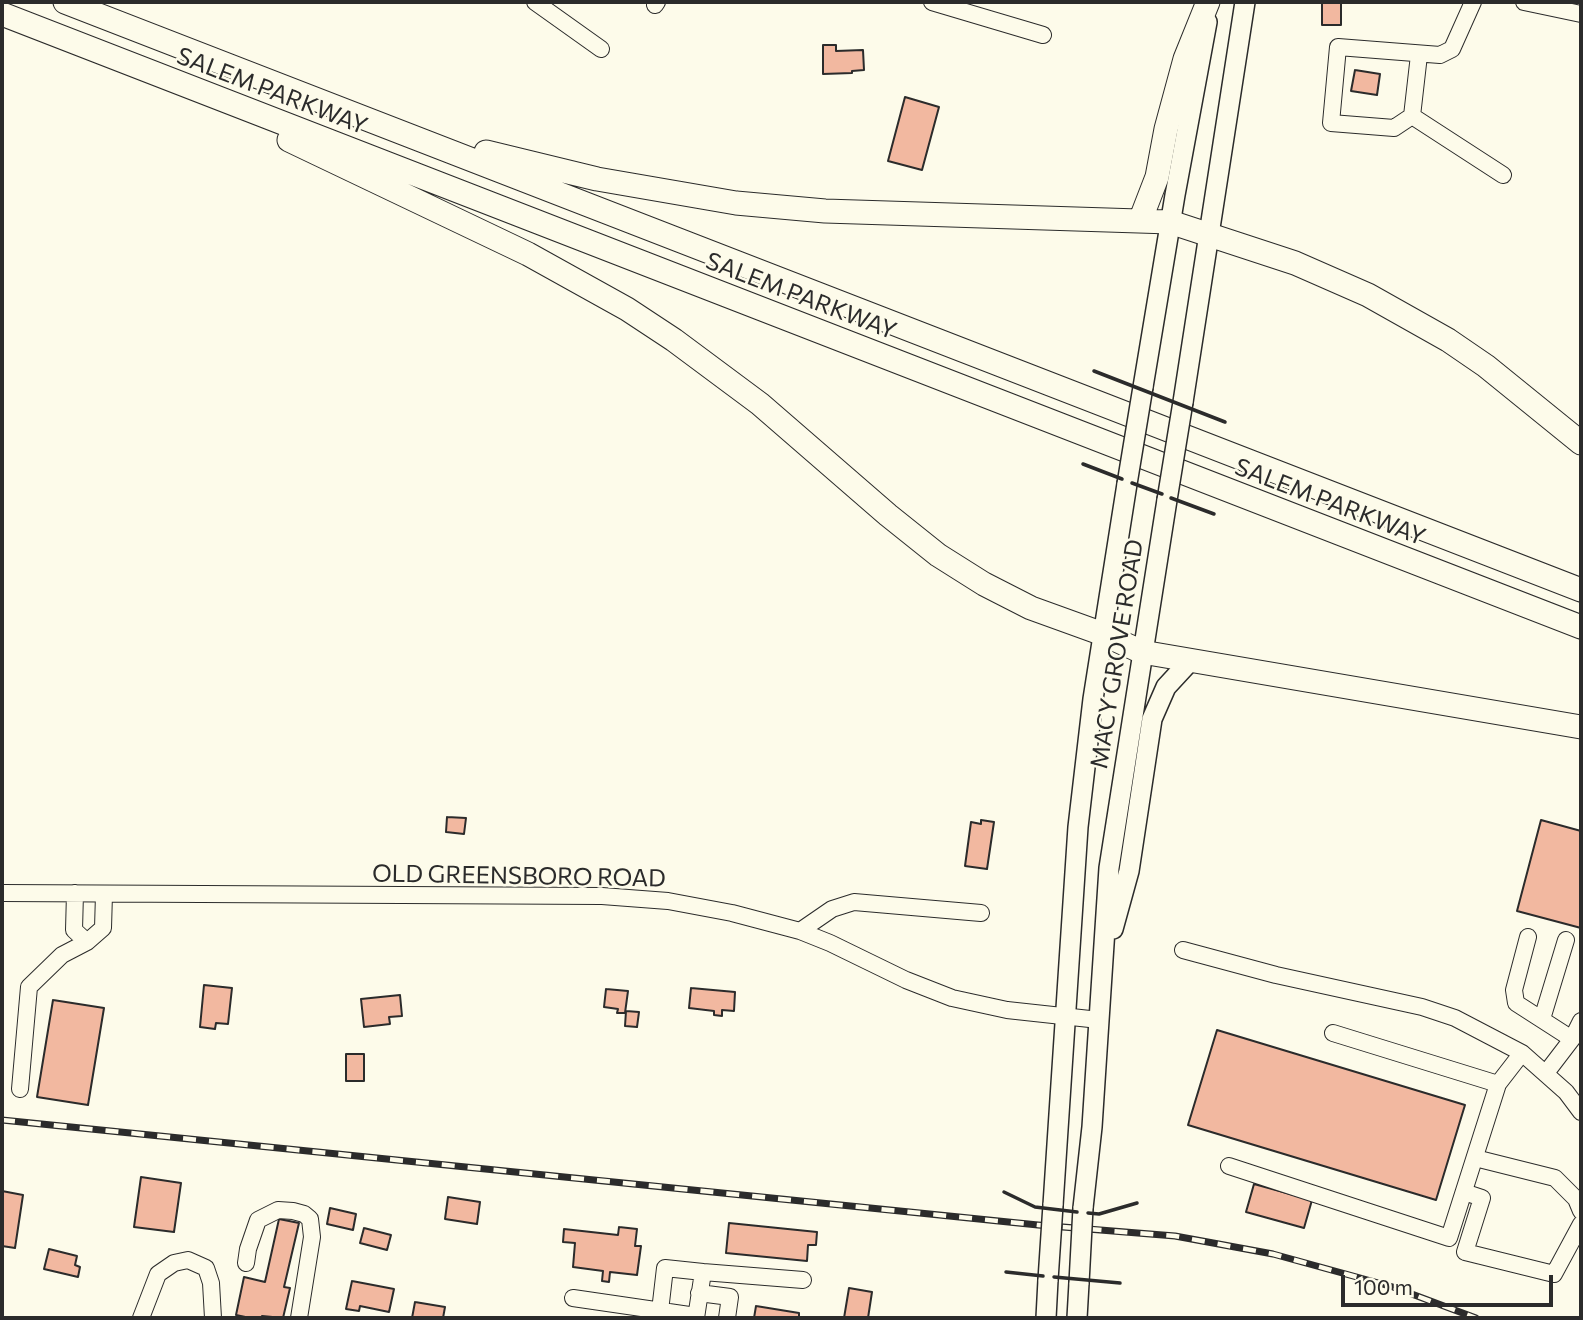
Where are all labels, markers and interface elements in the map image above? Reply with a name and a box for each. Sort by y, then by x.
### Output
street label: SALEM PARKWAY [173,41,371,141]
street label: SALEM PARKWAY [702,246,900,346]
street label: SALEM PARKWAY [1231,452,1429,552]
street label: MACY GROVE ROAD [1085,537,1149,771]
street label: OLD GREENSBORO ROAD [372,859,666,893]
scale bar [1345,1260,1557,1304]
text: 100 m [1354,1274,1413,1299]

